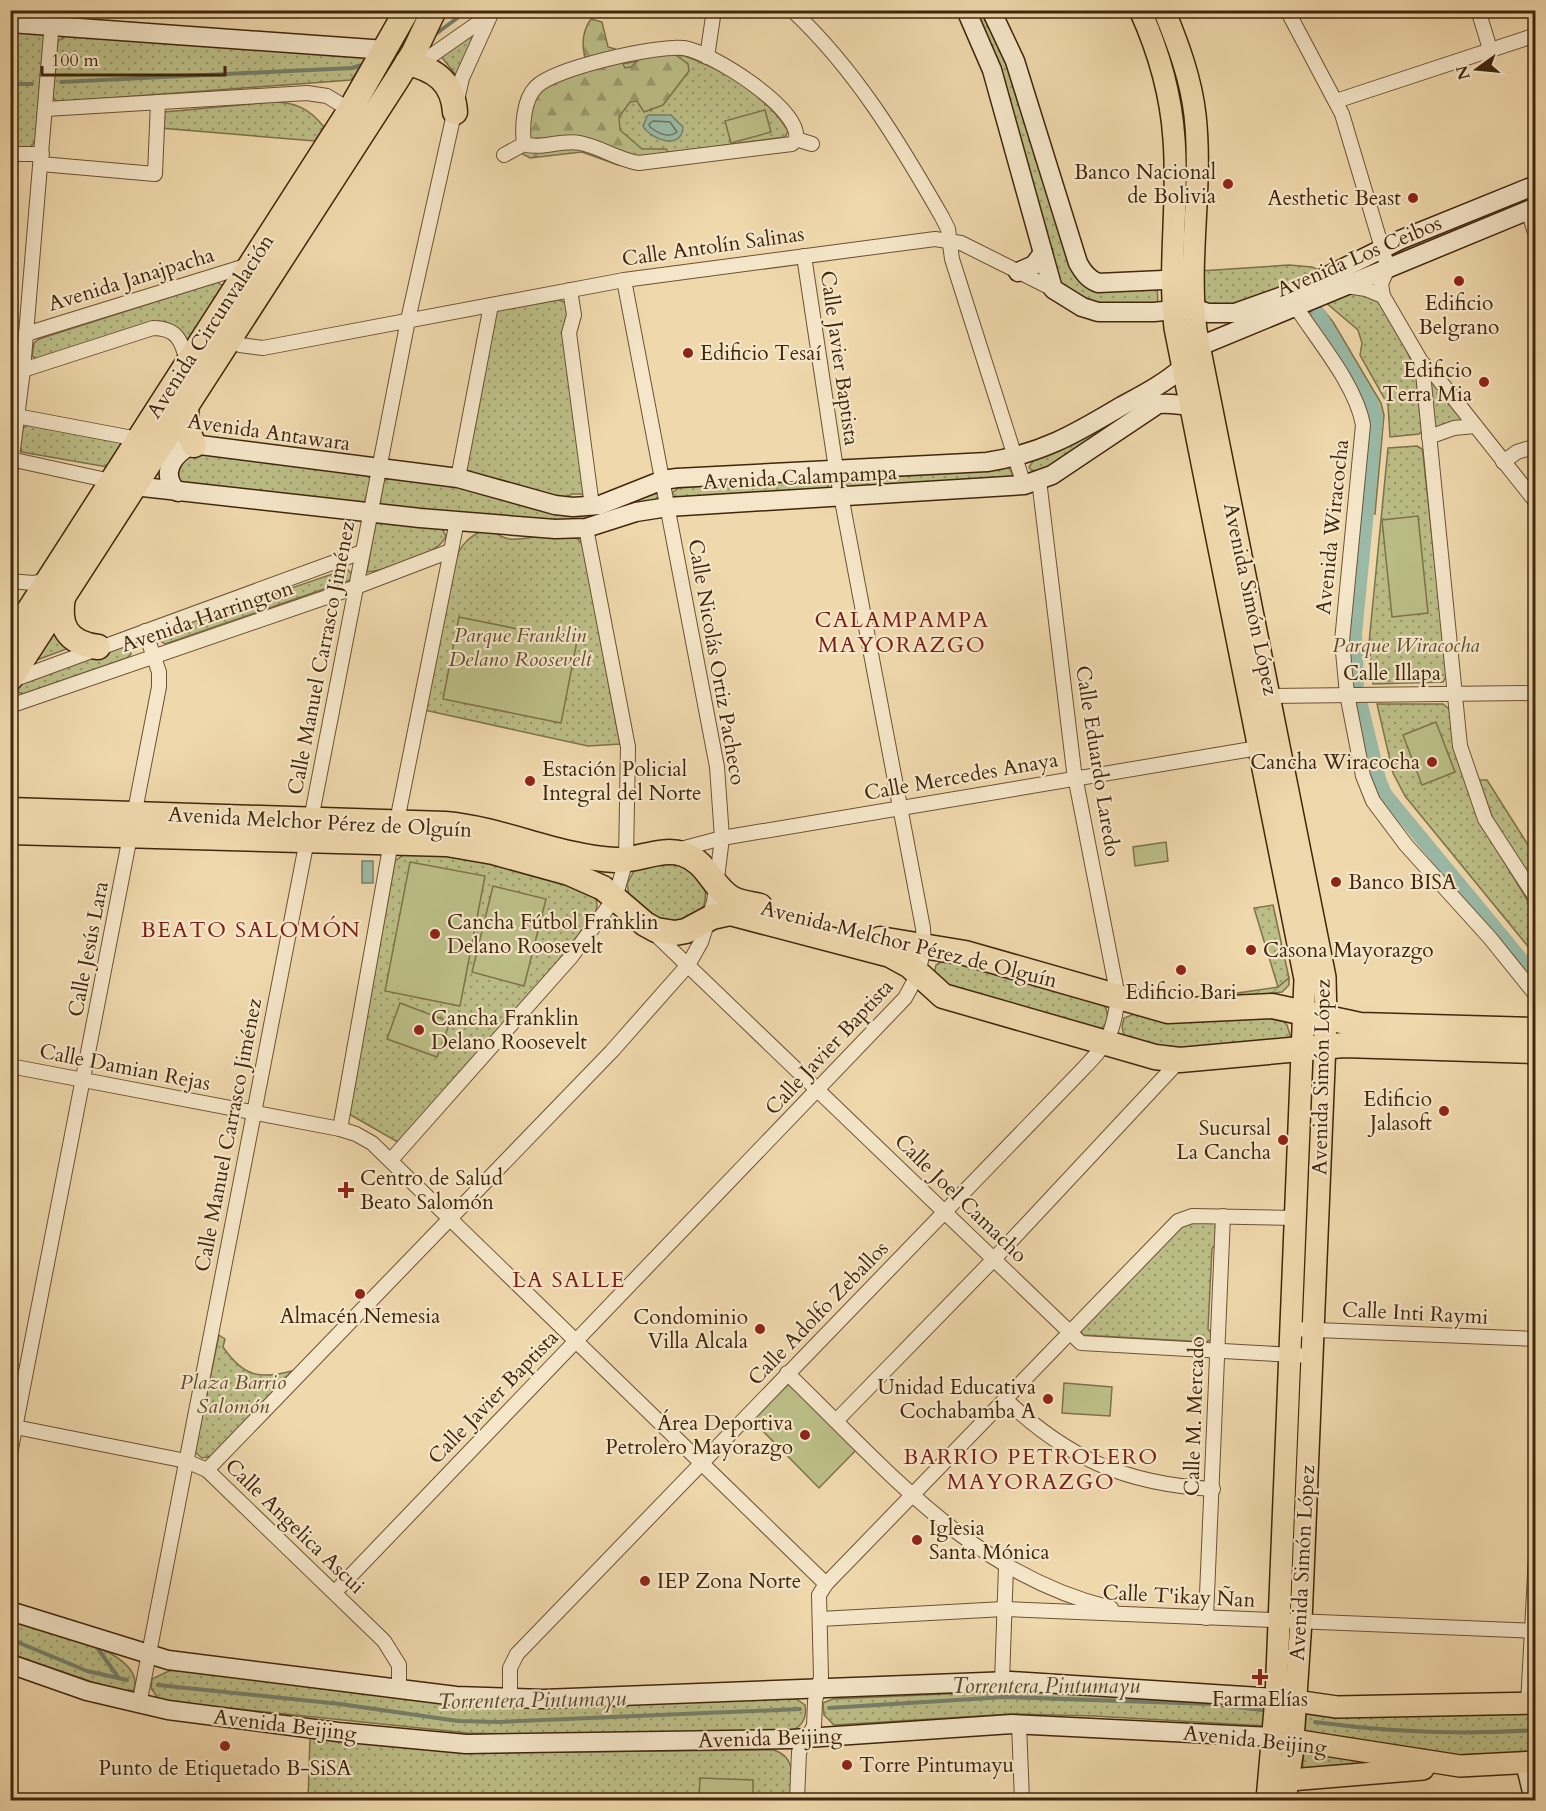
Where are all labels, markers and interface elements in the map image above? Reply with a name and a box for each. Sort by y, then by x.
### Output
scale bar [42,39,225,77]
north arrow [1447,39,1507,99]
text: 100 m [51,48,99,73]
text: N [1451,63,1476,82]
place label: Banco Nacional de Bolivia [1074,158,1216,211]
marker: Banco Nacional de Bolivia [1221,177,1235,191]
place label: Aesthetic Beast [1268,184,1401,213]
marker: Aesthetic Beast [1406,191,1420,205]
street label: Avenida Los Ceibos [1272,209,1446,304]
street label: Calle Antolín Salinas [620,219,806,274]
street label: Avenida Circunvalación [140,228,281,424]
street label: Avenida Janajpacha [44,240,218,319]
street label: Calle Javier Baptista [813,269,866,447]
marker: Edificio Belgrano [1452,274,1466,288]
place label: Edificio Belgrano [1419,289,1499,342]
place label: Edificio Tesaí [700,339,821,368]
marker: Edificio Tesaí [681,346,695,360]
place label: Edificio Terra Mia [1382,356,1472,409]
marker: Edificio Terra Mia [1477,375,1491,389]
street label: Avenida Antawara [186,407,352,458]
street label: Avenida Wiracocha [1309,438,1356,616]
street label: Avenida Calampampa [702,458,898,497]
street label: Avenida Simón López [1216,500,1285,699]
street label: Calle Manuel Carrasco Jiménez [281,518,362,797]
street label: Calle Nicolás Ortiz Pacheco [681,537,752,787]
street label: Avenida Harrington [117,573,297,660]
district label: CALAMPAMPA MAYORAZGO [814,605,990,660]
park label: Parque Franklin Delano Roosevelt [448,621,593,674]
park label: Parque Wiracocha [1332,631,1480,660]
street label: Calle Illapa [1343,659,1441,688]
street label: Calle Eduardo Laredo [1068,663,1127,859]
street label: Calle Mercedes Anaya [862,745,1060,808]
place label: Cancha Wiracocha [1250,748,1420,777]
place label: Estación Policial Integral del Norte [542,755,702,808]
marker: Cancha Wiracocha [1425,755,1439,769]
marker: Estación Policial Integral del Norte [523,774,537,788]
street label: Avenida Melchor Pérez de Olguín [167,800,473,845]
place label: Banco BISA [1348,868,1457,897]
marker: Banco BISA [1329,875,1343,889]
street label: Calle Jesús Lara [61,879,116,1019]
street label: Avenida Melchor Pérez de Olguín [758,894,1060,995]
place label: Cancha Fútbol Franklin Delano Roosevelt [447,908,659,961]
district label: BEATO SALOMÓN [141,915,361,945]
marker: Cancha Fútbol Franklin Delano Roosevelt [428,927,442,941]
place label: Casona Mayorazgo [1263,936,1434,965]
marker: Casona Mayorazgo [1244,943,1258,957]
marker: Edificio Bari [1174,963,1188,977]
street label: Calle Javier Baptista [759,973,900,1122]
place label: Edificio Bari [1125,978,1237,1007]
street label: Avenida Simón López [1305,978,1338,1175]
street label: Calle Manuel Carrasco Jiménez [188,995,269,1274]
place label: Cancha Franklin Delano Roosevelt [431,1004,587,1057]
marker: Cancha Franklin Delano Roosevelt [412,1023,426,1037]
street label: Calle Damian Rejas [37,1037,213,1098]
place label: Edificio Jalasoft [1363,1085,1432,1138]
marker: Edificio Jalasoft [1437,1104,1451,1118]
place label: Sucursal La Cancha [1176,1114,1271,1167]
street label: Calle Joel Camacho [888,1127,1033,1269]
marker: Sucursal La Cancha [1276,1133,1290,1147]
place label: Centro de Salud Beato Salomón [360,1164,503,1217]
marker: Centro de Salud Beato Salomón [337,1181,355,1199]
street label: Calle Adolfo Zeballos [742,1235,895,1392]
district label: LA SALLE [512,1265,626,1295]
marker: Almacén Nemesia [353,1287,367,1301]
street label: Calle Inti Raymi [1341,1295,1489,1332]
place label: Almacén Nemesia [280,1302,440,1331]
place label: Condominio Villa Alcala [633,1303,748,1356]
marker: Condominio Villa Alcala [753,1322,767,1336]
street label: Calle Javier Baptista [422,1324,565,1471]
street label: Calle M. Mercado [1177,1336,1212,1496]
park label: Plaza Barrio Salomón [180,1368,287,1421]
place label: Unidad Educativa Cochabamba A [877,1373,1036,1426]
marker: Unidad Educativa Cochabamba A [1041,1392,1055,1406]
place label: Área Deportiva Petrolero Mayorazgo [605,1409,793,1462]
marker: Área Deportiva Petrolero Mayorazgo [798,1428,812,1442]
district label: BARRIO PETROLERO MAYORAZGO [903,1442,1159,1497]
street label: Calle Angelica Ascui [219,1452,371,1601]
street label: Avenida Simón López [1283,1464,1322,1662]
place label: Iglesia Santa Mónica [929,1514,1050,1567]
marker: Iglesia Santa Mónica [910,1533,924,1547]
place label: IEP Zona Norte [657,1567,801,1596]
marker: IEP Zona Norte [638,1574,652,1588]
street label: Calle T'ikay Ñan [1102,1577,1256,1615]
marker: FarmaElías [1253,1670,1267,1684]
water label: Torrentera Pintumayu [952,1671,1140,1701]
water label: Torrentera Pintumayu [437,1683,627,1717]
place label: FarmaElías [1212,1685,1308,1714]
street label: Avenida Beijing [212,1702,358,1749]
street label: Avenida Beijing [1182,1719,1328,1762]
street label: Avenida Beijing [698,1721,843,1756]
marker: Punto de Etiquetado B-SiSA [218,1739,232,1753]
place label: Torre Pintumayu [859,1751,1014,1780]
place label: Punto de Etiquetado B-SiSA [98,1754,352,1783]
marker: Torre Pintumayu [840,1758,854,1772]

